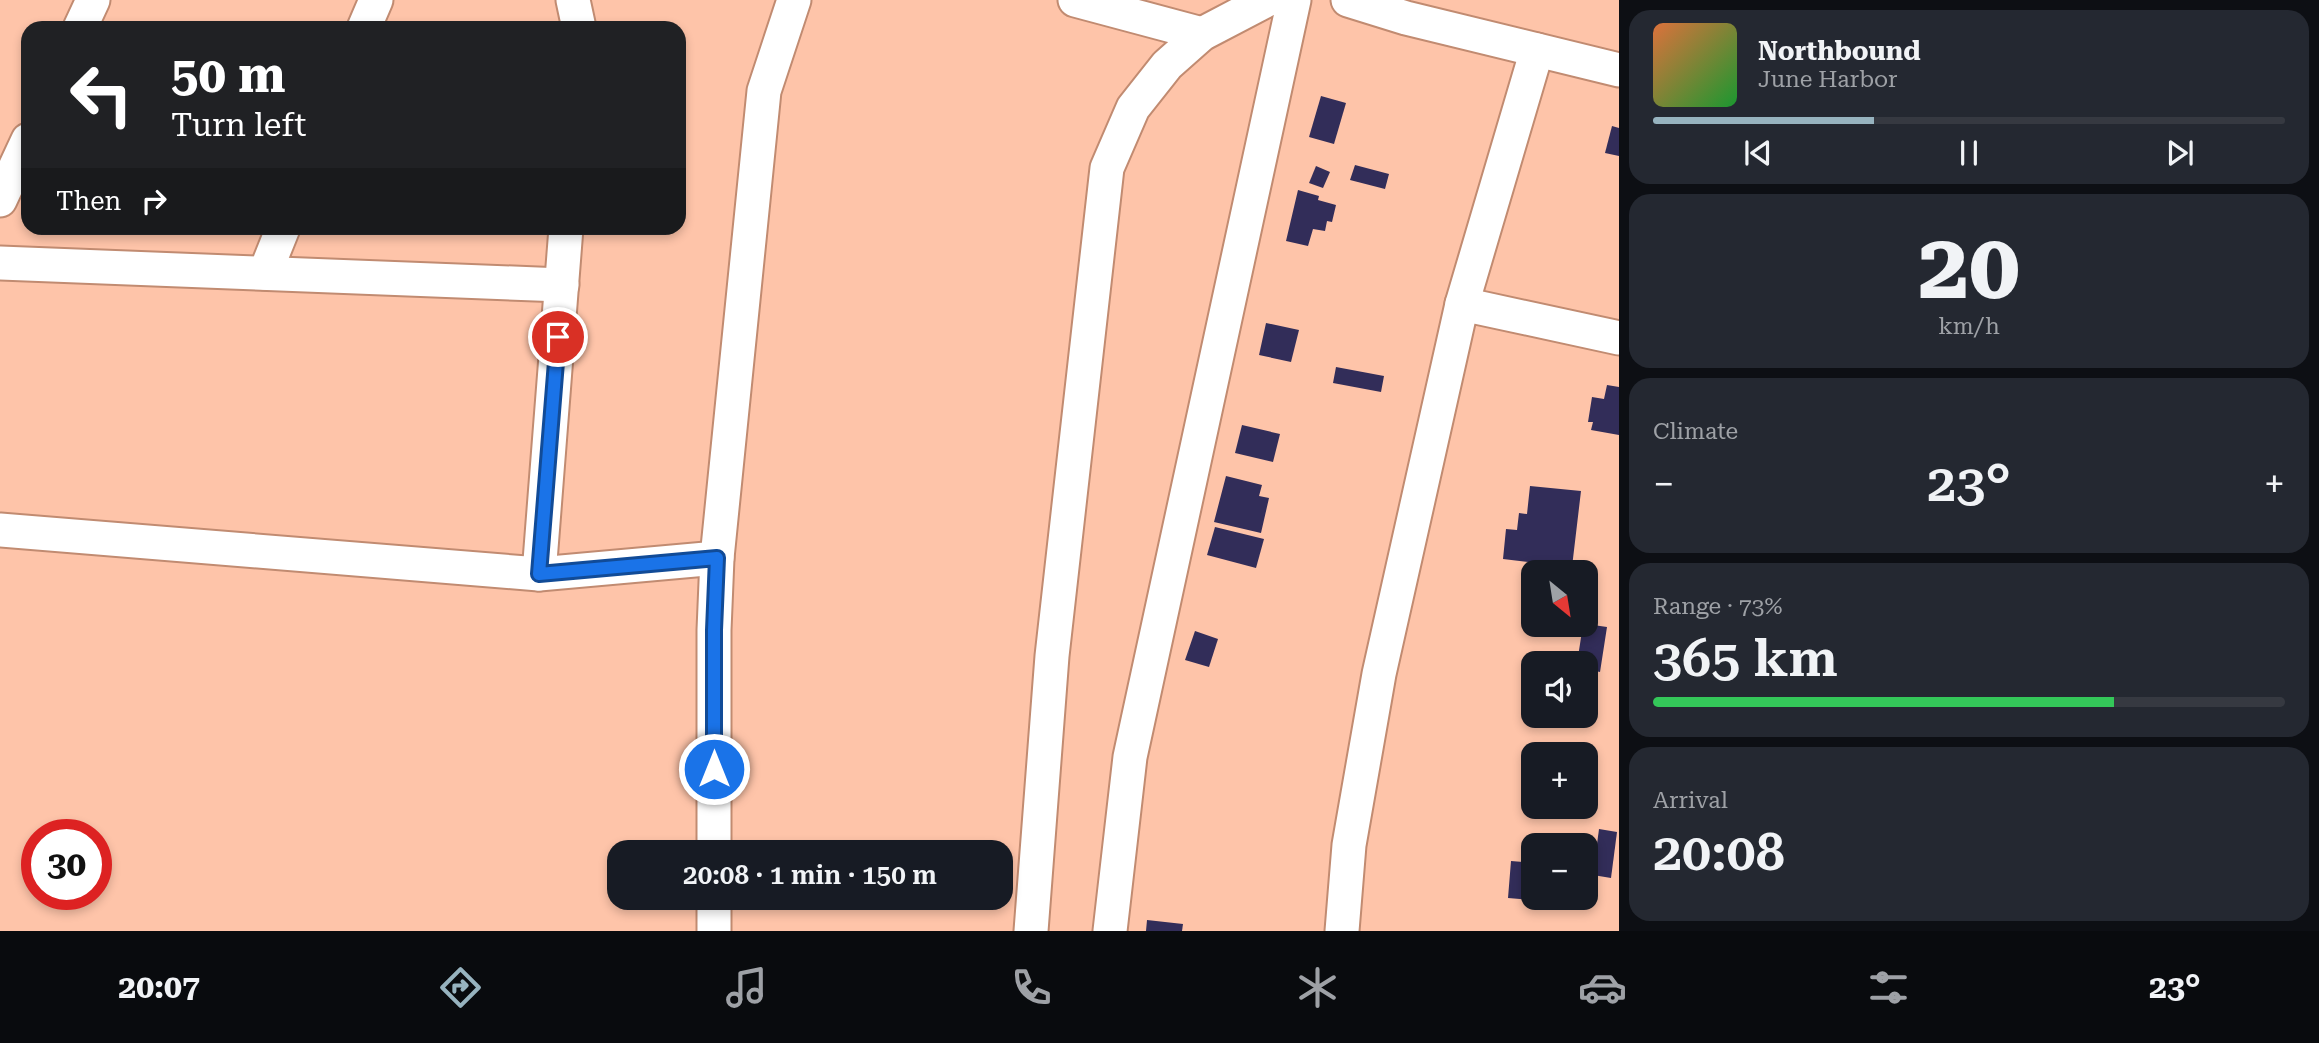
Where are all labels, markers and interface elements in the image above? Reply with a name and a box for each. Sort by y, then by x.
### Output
text: Northbound [1758,36,1921,66]
text: 50 m [171,47,286,104]
icon: left [56,49,147,140]
text: June Harbor [1758,66,1898,93]
text: Turn left [171,106,306,144]
icon: previous [1739,134,1777,172]
icon: pause [1950,134,1988,172]
icon: next [2161,134,2199,172]
icon: right [135,182,173,220]
text: Then [56,186,121,216]
text: 20 [1918,214,2020,320]
pin [528,307,588,367]
text: km/h [1938,313,2000,340]
icon: arrive [539,318,577,356]
text: Climate [1653,418,1738,445]
text: 23° [1927,453,2011,514]
text: − [1653,462,1674,506]
text: + [2264,462,2285,506]
north arrow [1521,560,1598,637]
map controls [1521,560,1598,910]
text: Range · 73% [1653,593,1782,620]
text: 365 km [1653,628,1838,689]
button: sound [1521,651,1598,728]
position arrow [677,732,751,806]
button: + [1521,742,1598,819]
text: Arrival [1653,787,1728,814]
speed limit sign: 30 [21,819,112,910]
text: 20:08 [1653,822,1785,883]
button: − [1521,833,1598,910]
text: 20:08 · 1 min · 150 m [683,860,937,890]
icon: directions [436,963,485,1012]
icon: music [722,963,771,1012]
icon: phone [1007,963,1056,1012]
icon: climate [1293,963,1342,1012]
icon: car [1578,963,1627,1012]
icon: filters [1864,963,1913,1012]
text: 20:07 [118,968,200,1006]
text: 23° [2149,968,2201,1006]

